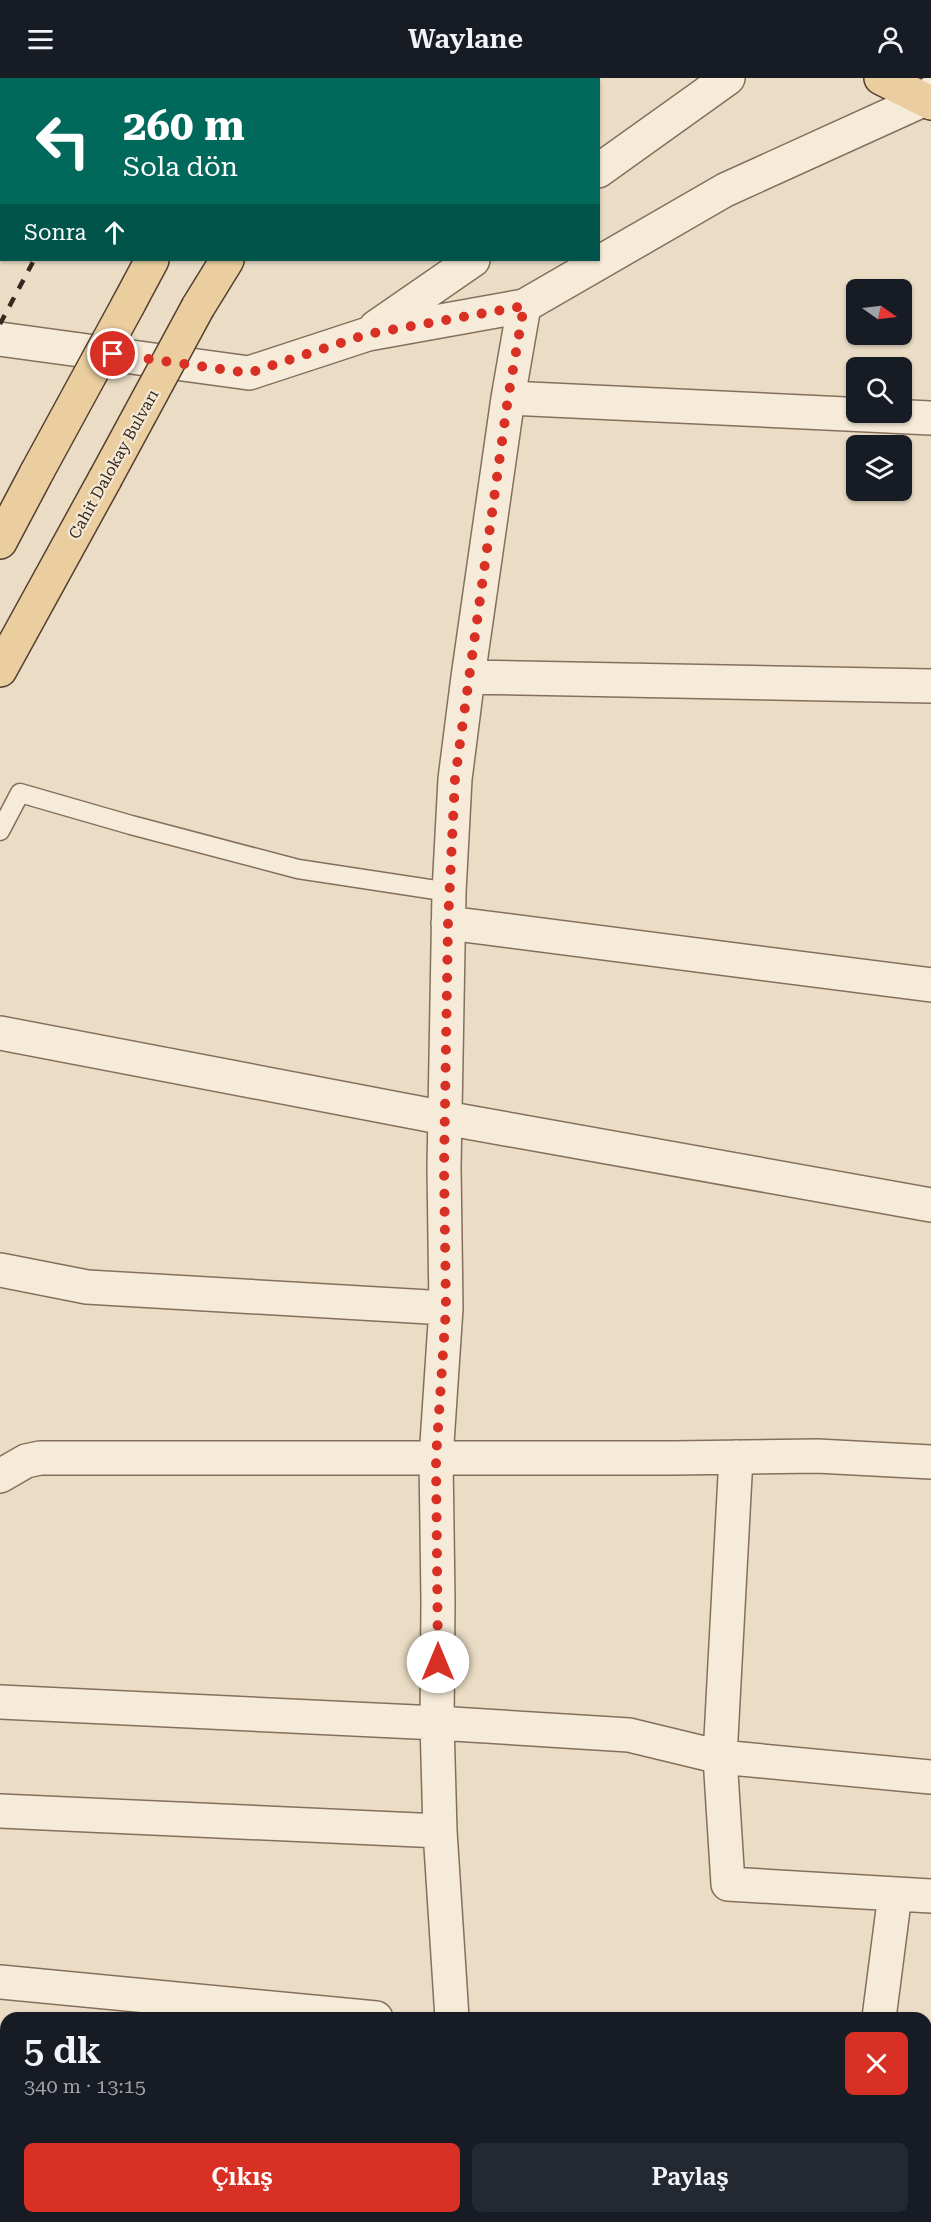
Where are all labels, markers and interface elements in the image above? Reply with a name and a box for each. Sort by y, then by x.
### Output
icon: menu [24,23,57,56]
text: Waylane [408,23,523,55]
icon: person [874,23,907,56]
text: 260 m [123,101,245,150]
icon: left [24,102,102,180]
text: Sola dön [123,151,238,183]
icon: ahead [98,216,131,249]
text: Sonra [24,220,86,245]
north arrow [846,279,912,345]
map controls [846,279,912,501]
pin [87,328,138,379]
icon: arrive [96,337,129,370]
button: search [846,357,912,423]
street label: Cahit Dalokay Bulvarı [65,386,162,542]
button: layers [846,435,912,501]
position arrow [406,1630,470,1694]
text: 5 dk [24,2030,101,2072]
button: close [845,2032,908,2095]
text: 340 m · 13:15 [24,2074,146,2098]
button: Çıkış [24,2143,460,2212]
button: Paylaş [472,2143,908,2212]

